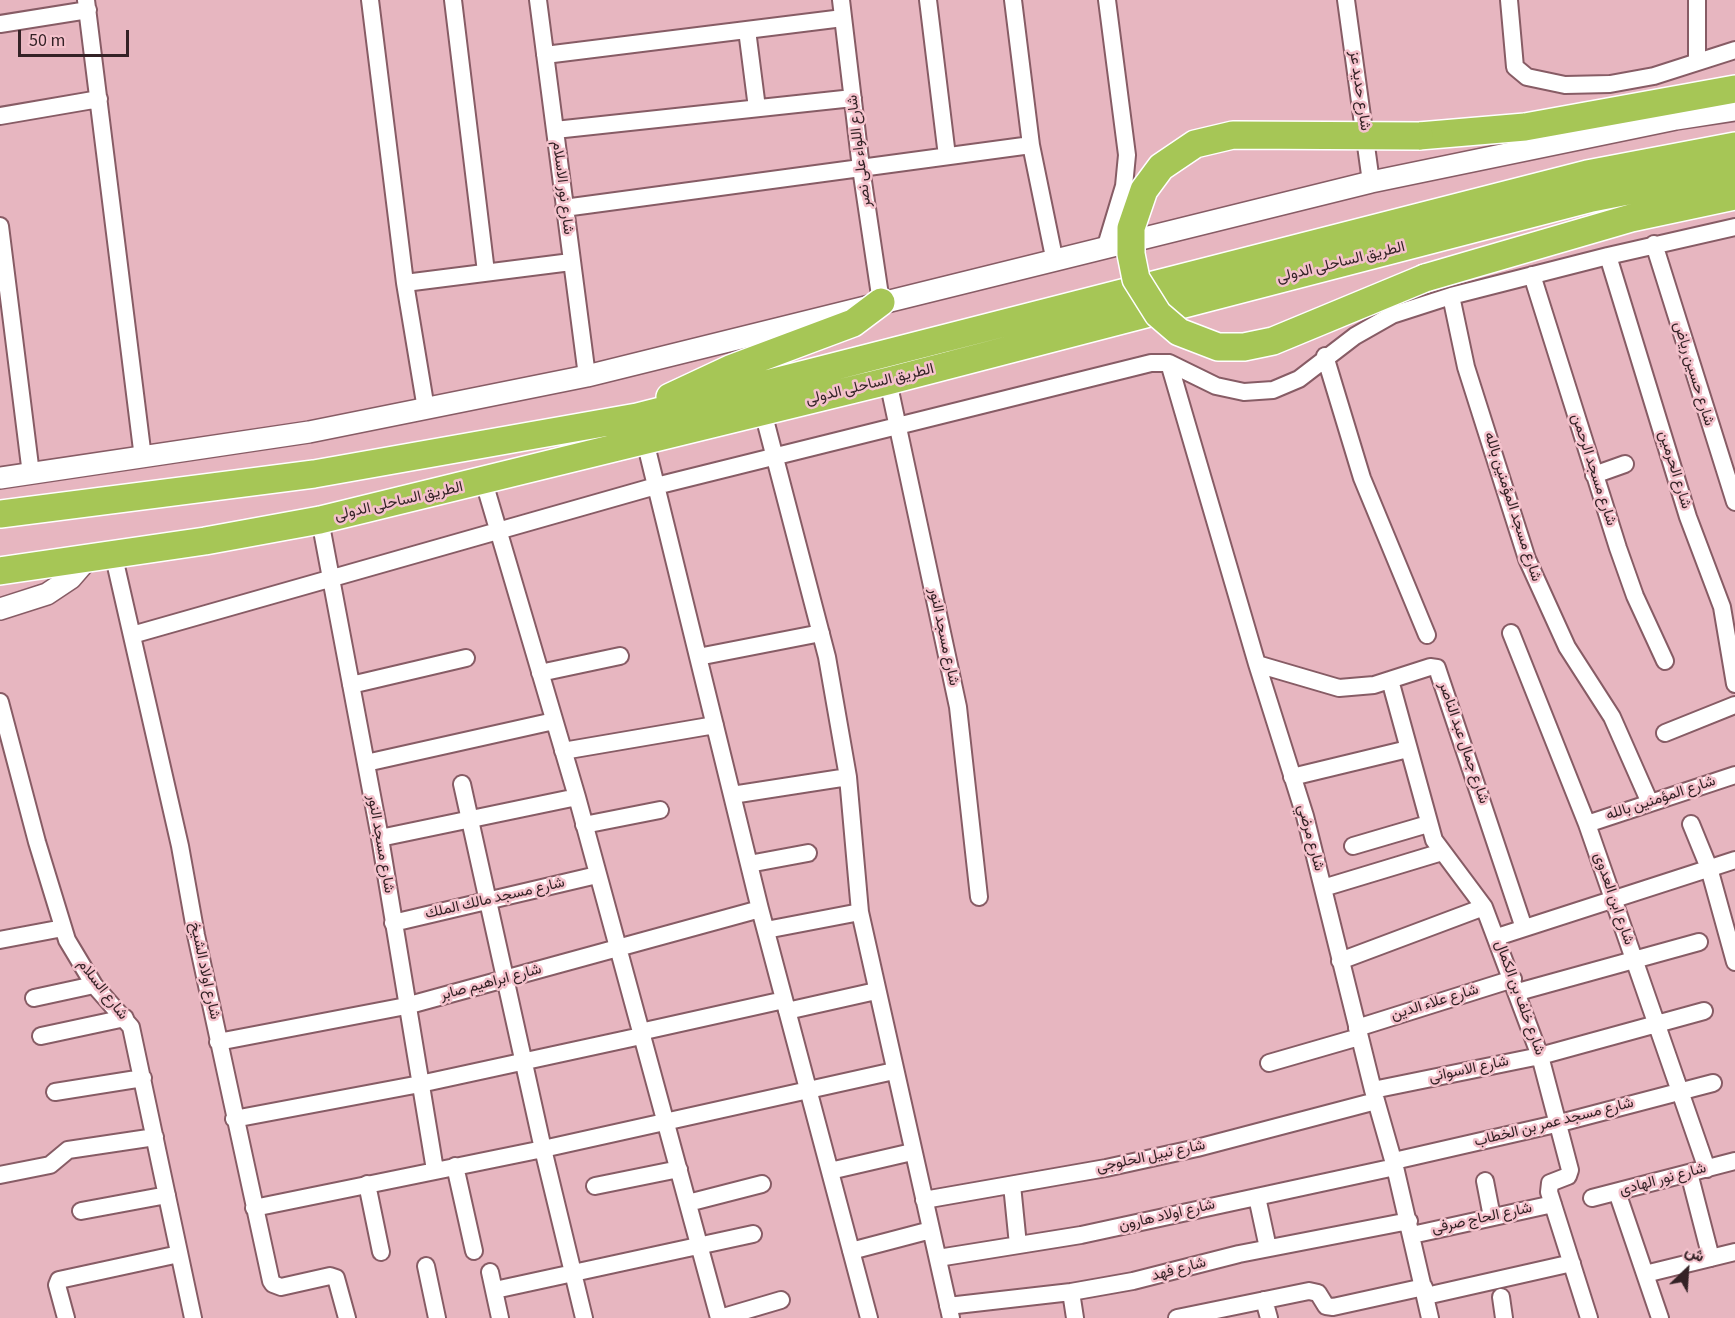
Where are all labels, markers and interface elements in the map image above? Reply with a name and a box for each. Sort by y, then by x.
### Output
scale bar [21,18,132,56]
text: 50 m [29,28,65,53]
street label: شارع حديد عز [1344,50,1374,132]
street label: شارع اللواء على نصر [844,94,876,208]
street label: شارع نور الاسلام [547,140,577,236]
street label: الطريق الساحلى الدولى [1275,238,1407,288]
street label: شارع حسين رياض [1669,320,1717,428]
street label: الطريق الساحلى الدولى [804,360,936,410]
street label: شارع مسجد الرحمن [1566,412,1620,528]
street label: شارع الحرمين [1654,429,1694,511]
street label: شارع مسجد المؤمنين بالله [1479,430,1545,584]
street label: الطريق الساحلى الدولى [333,478,465,526]
street label: شارع مسجد النور [924,586,962,688]
street label: شارع جمال عبد الناصر [1434,680,1492,806]
street label: شارع المؤمنين بالله [1604,773,1718,825]
street label: شارع مسجد النور [362,793,398,895]
street label: شارع مرضي [1292,803,1328,873]
street label: شارع ابن العدوى [1589,850,1637,948]
street label: شارع مسجد مالك الملك [423,874,567,924]
street label: شارع اولاد الشيخ [185,921,223,1021]
street label: شارع خلف بن الكمال [1490,938,1548,1058]
street label: شارع السلام [73,956,131,1024]
street label: شارع ابراهيم صابر [438,961,544,1005]
street label: شارع علاء الدين [1389,981,1481,1025]
street label: شارع الاسوانى [1427,1053,1511,1087]
street label: شارع مسجد عمر بن الخطاب [1472,1094,1636,1152]
street label: شارع نبيل الحلوجى [1095,1137,1207,1177]
street label: شارع نور الهادى [1618,1160,1708,1200]
street label: شارع اولاد هارون [1117,1196,1217,1236]
street label: شارع الحاج صرفى [1430,1200,1534,1238]
north arrow [1657,1240,1717,1300]
text: ش [1681,1240,1708,1268]
street label: شارع فهد [1150,1254,1208,1286]

